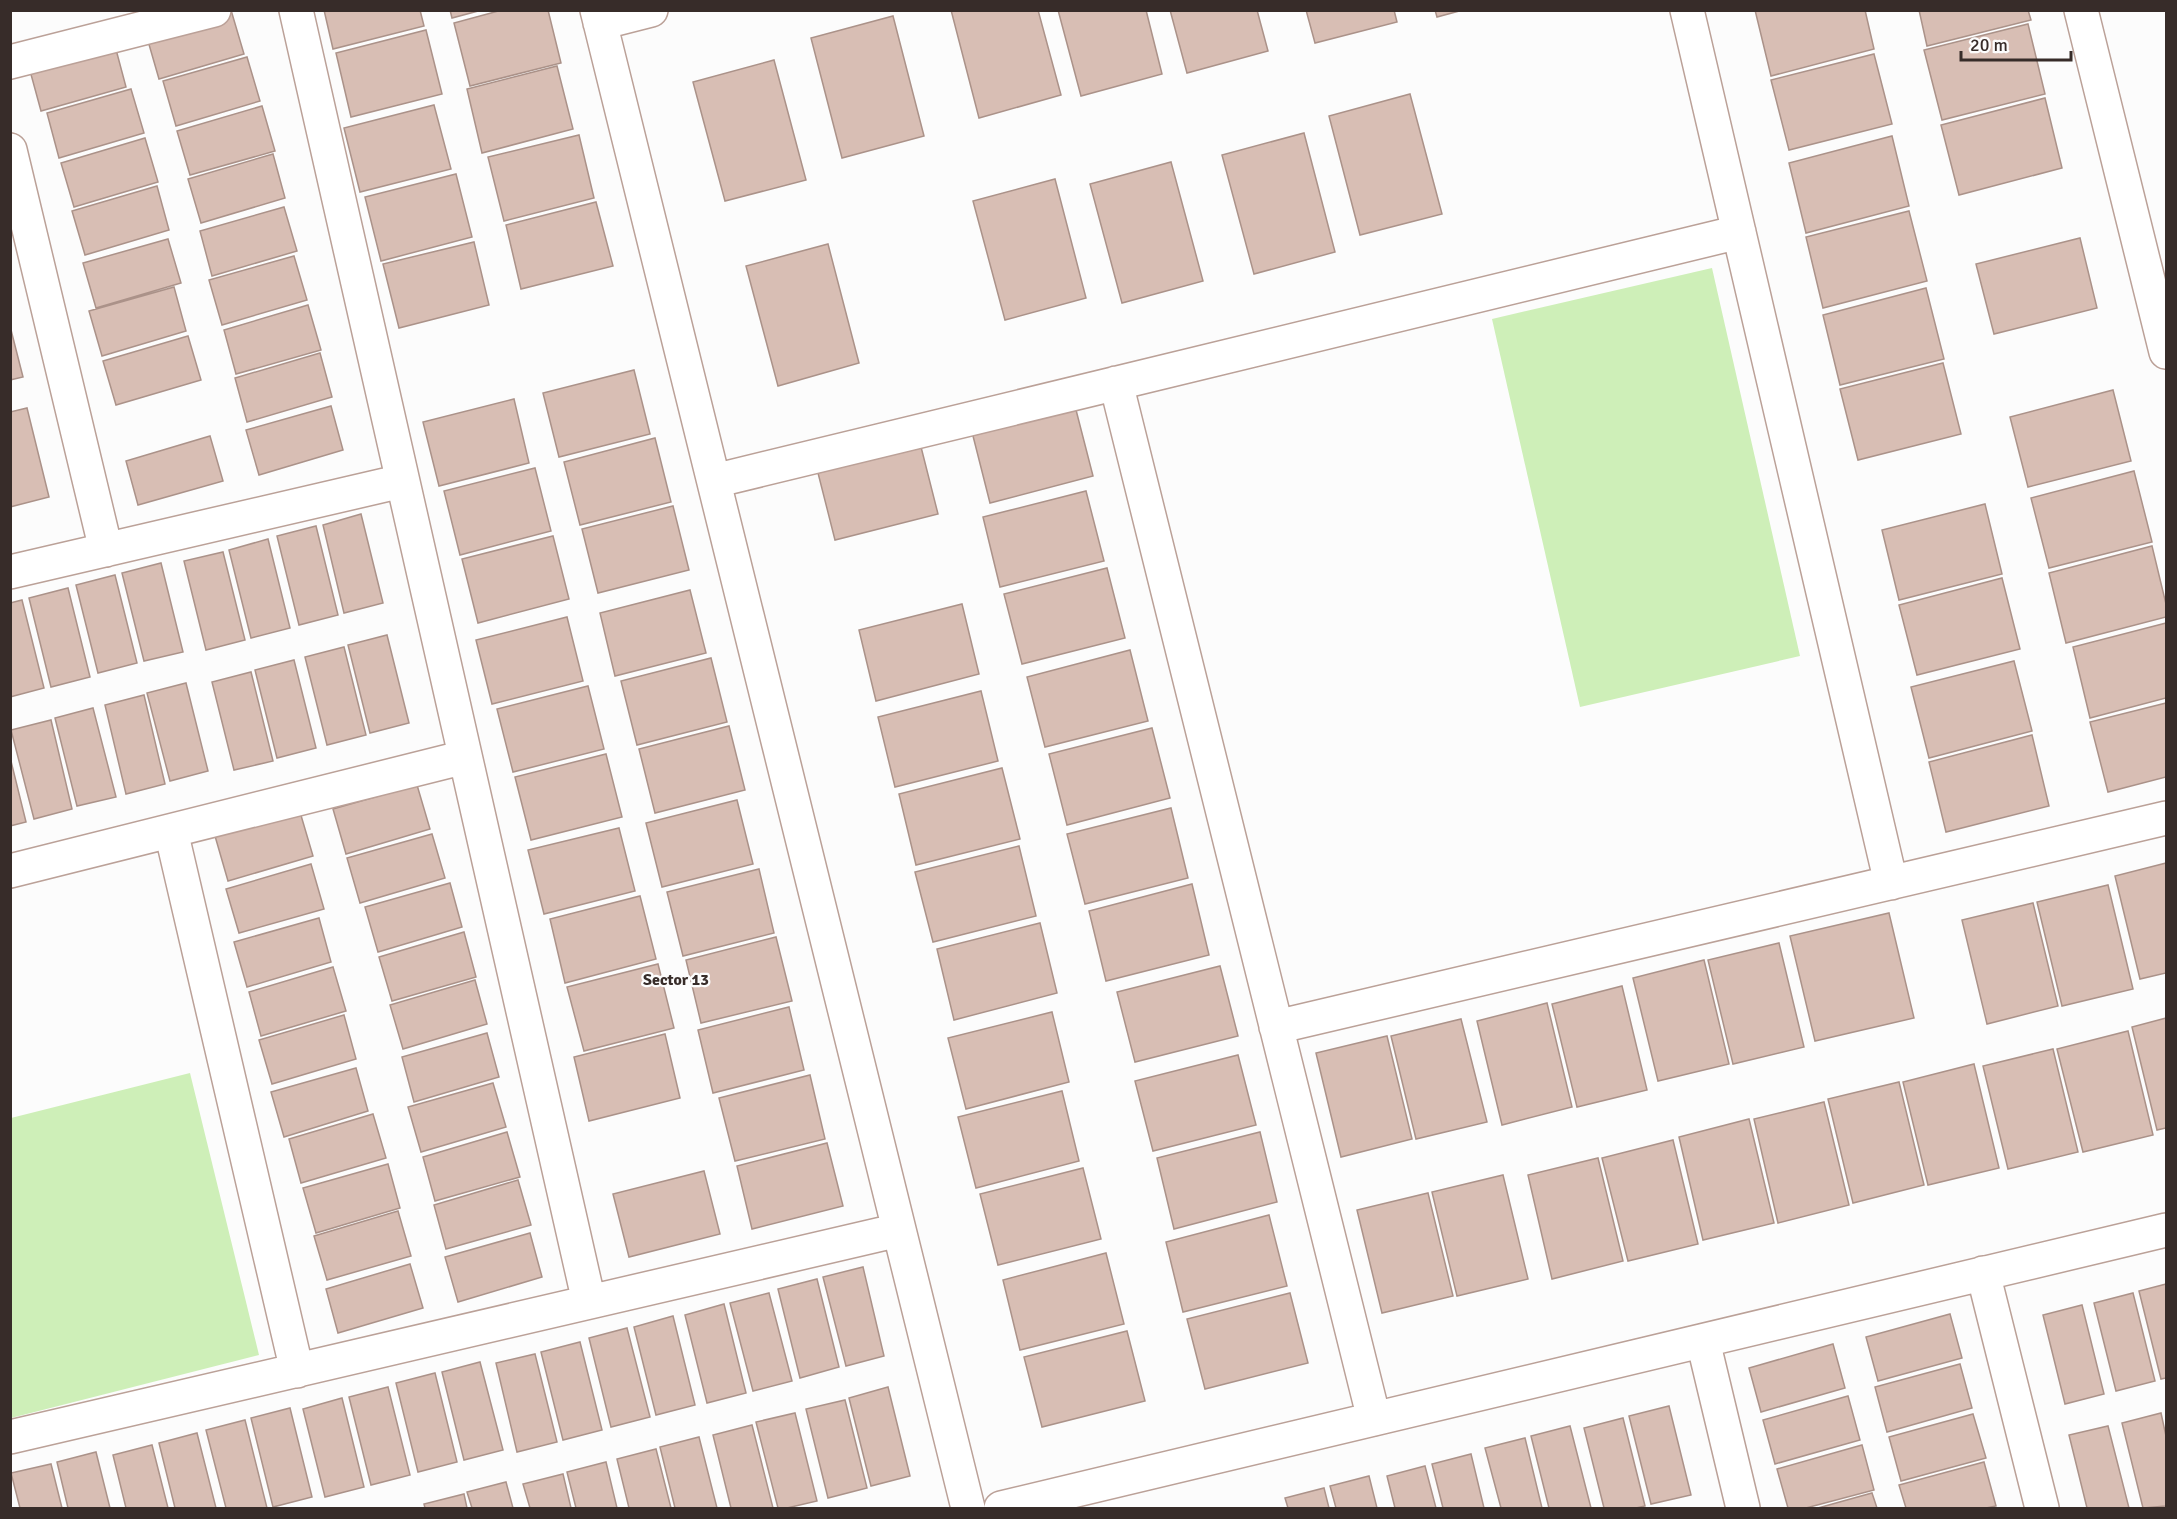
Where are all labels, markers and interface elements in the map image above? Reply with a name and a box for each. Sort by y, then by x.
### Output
scale bar [1961,24,2070,62]
text: 20 m [1970,34,2008,56]
district label: Sector 13 [643,970,709,990]

